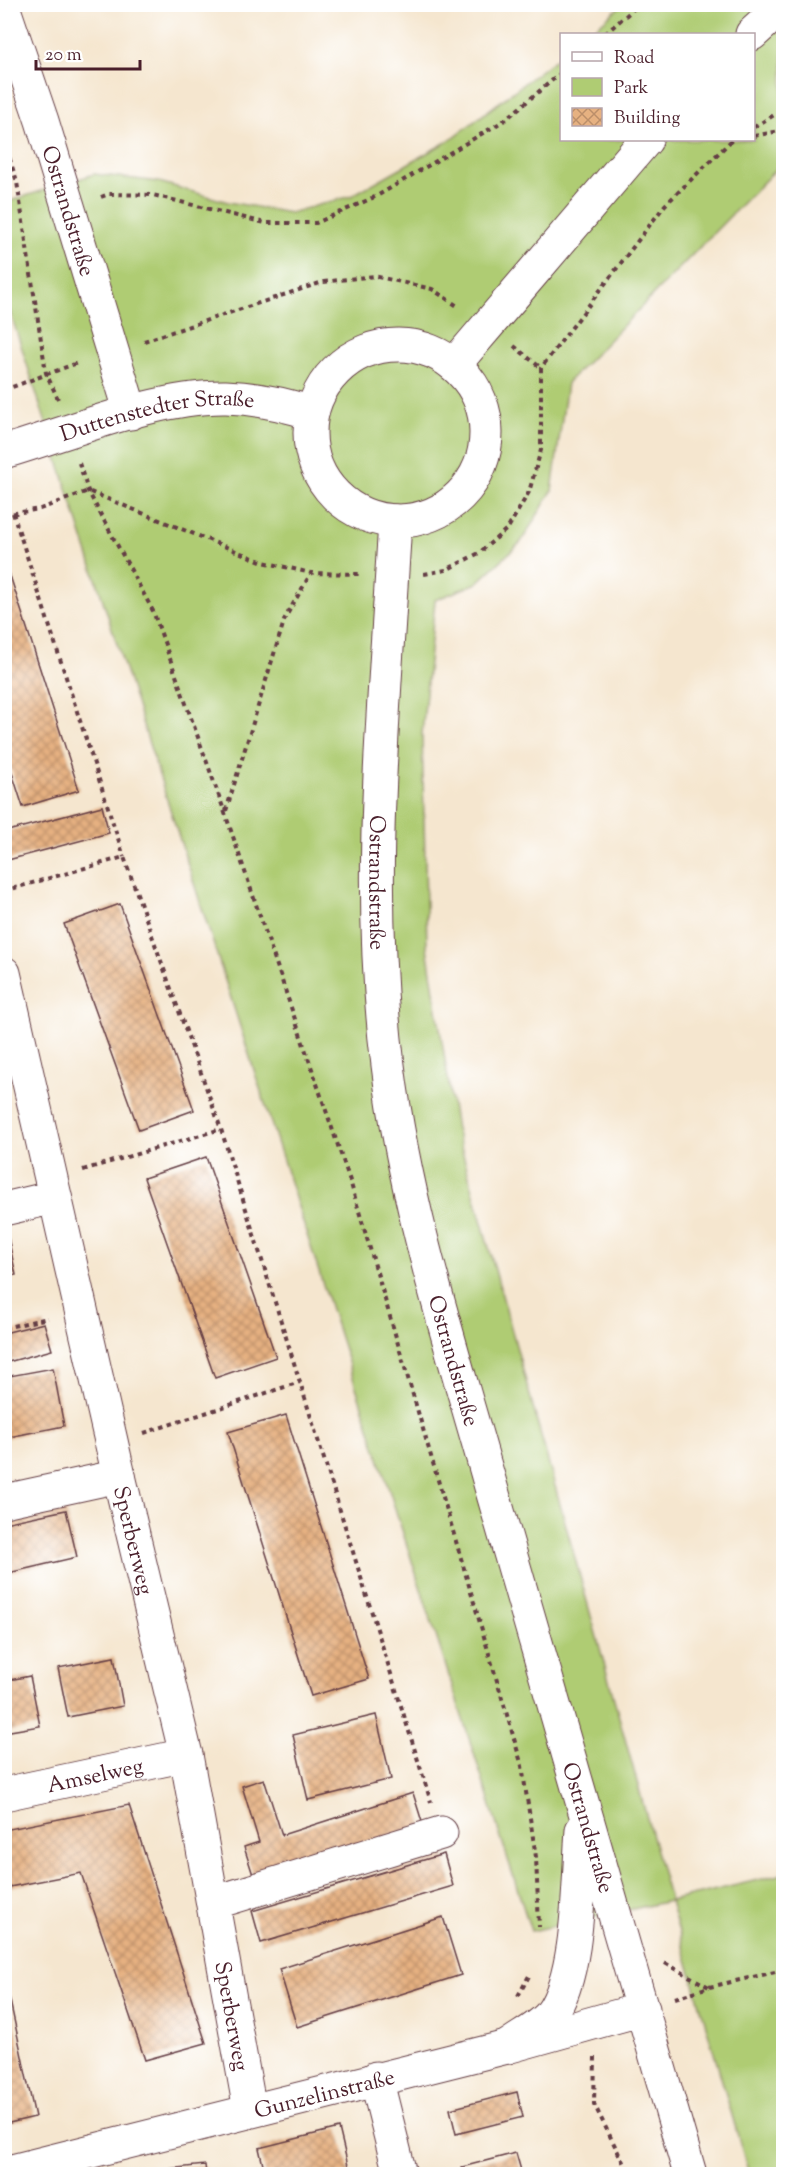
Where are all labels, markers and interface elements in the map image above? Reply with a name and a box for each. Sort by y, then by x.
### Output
scale bar [36,33,140,71]
legend [560,33,755,141]
text: 20 m [45,43,82,69]
text: Road [614,46,654,72]
text: Park [614,76,649,102]
text: Building [614,106,680,132]
street label: Ostrandstraße [31,142,101,281]
street label: Duttenstedter Straße [56,384,256,452]
street label: Ostrandstraße [358,814,392,951]
street label: Ostrandstraße [418,1292,486,1431]
street label: Sperberweg [103,1483,160,1599]
street label: Amselweg [44,1752,147,1803]
street label: Ostrandstraße [552,1759,621,1898]
street label: Sperberweg [204,1959,256,2074]
street label: Gunzelinstraße [251,2063,399,2129]

